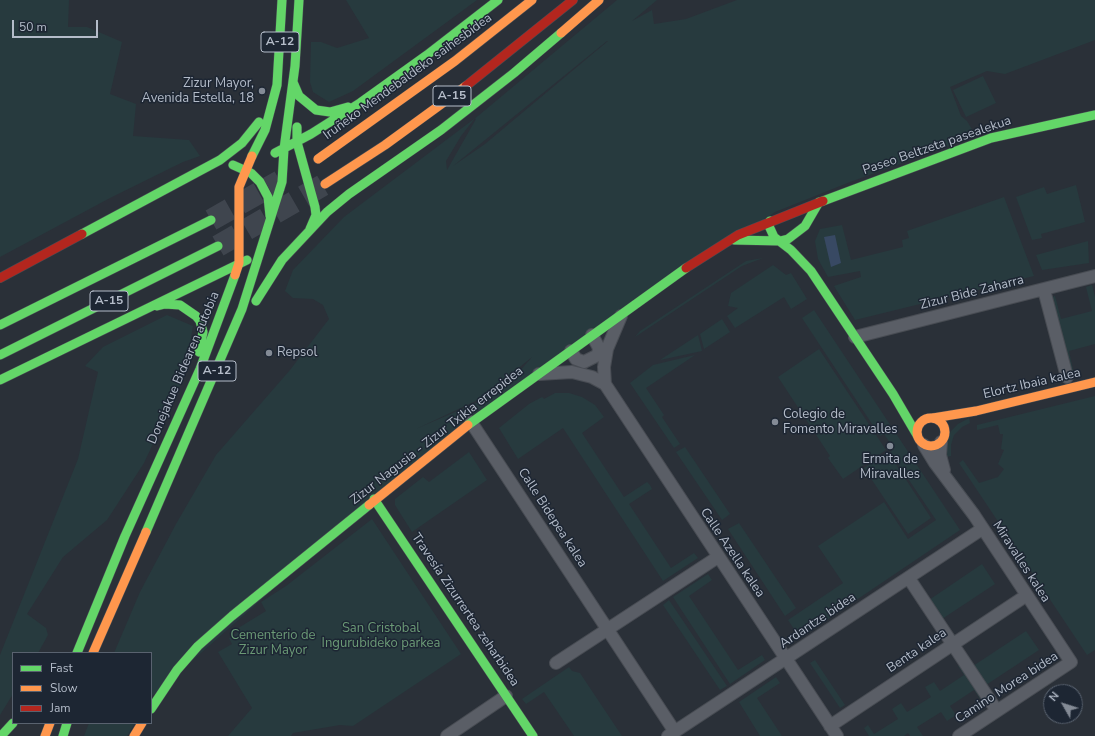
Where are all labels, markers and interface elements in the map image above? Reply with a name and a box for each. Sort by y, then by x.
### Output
street label: Iruñeko Mendebaldeko saihesbidea [321,11,495,143]
scale bar [14,12,100,38]
text: 50 m [19,19,47,35]
road number: A-12 [261,32,299,52]
place label: Zizur Mayor, Avenida Estella, 18 [142,76,254,107]
marker: Zizur Mayor, Avenida Estella, 18 [257,86,267,96]
road number: A-15 [433,86,471,106]
street label: Paseo Beltzeta pasealekua [861,113,1013,179]
street label: Zizur Bide Zaharra [918,273,1026,313]
street label: Donejakue Bidearen autobia [145,289,223,447]
road number: A-15 [90,291,128,311]
place label: Repsol [277,345,317,361]
marker: Repsol [264,348,274,358]
road number: A-12 [198,361,236,381]
street label: Zizur Nagusia - Zizur Txikia errepidea [347,364,527,508]
street label: Elortz Ibaia kalea [982,365,1082,403]
place label: Colegio de Fomento Miravalles [783,407,897,438]
marker: Colegio de Fomento Miravalles [770,417,780,427]
marker: Ermita de Miravalles [885,441,895,451]
place label: Ermita de Miravalles [860,452,920,483]
street label: Calle Bidepea kalea [514,465,590,571]
street label: Calle Azella kalea [696,505,768,601]
street label: Miravalles kalea [989,518,1053,606]
street label: Travesía Zizurrertea zeharbidea [408,530,522,690]
street label: Ardantze bidea [777,590,859,652]
park label: San Cristobal Ingurubideko parkea [322,621,440,652]
street label: Benta kalea [884,625,950,677]
park label: Cementerio de Zizur Mayor [231,628,315,659]
street label: Camino Morea bidea [953,649,1061,727]
legend [12,652,152,724]
text: Fast [50,660,73,676]
text: Slow [50,680,78,696]
north arrow [1043,684,1083,724]
text: N [1046,689,1062,705]
text: Jam [50,700,71,716]

